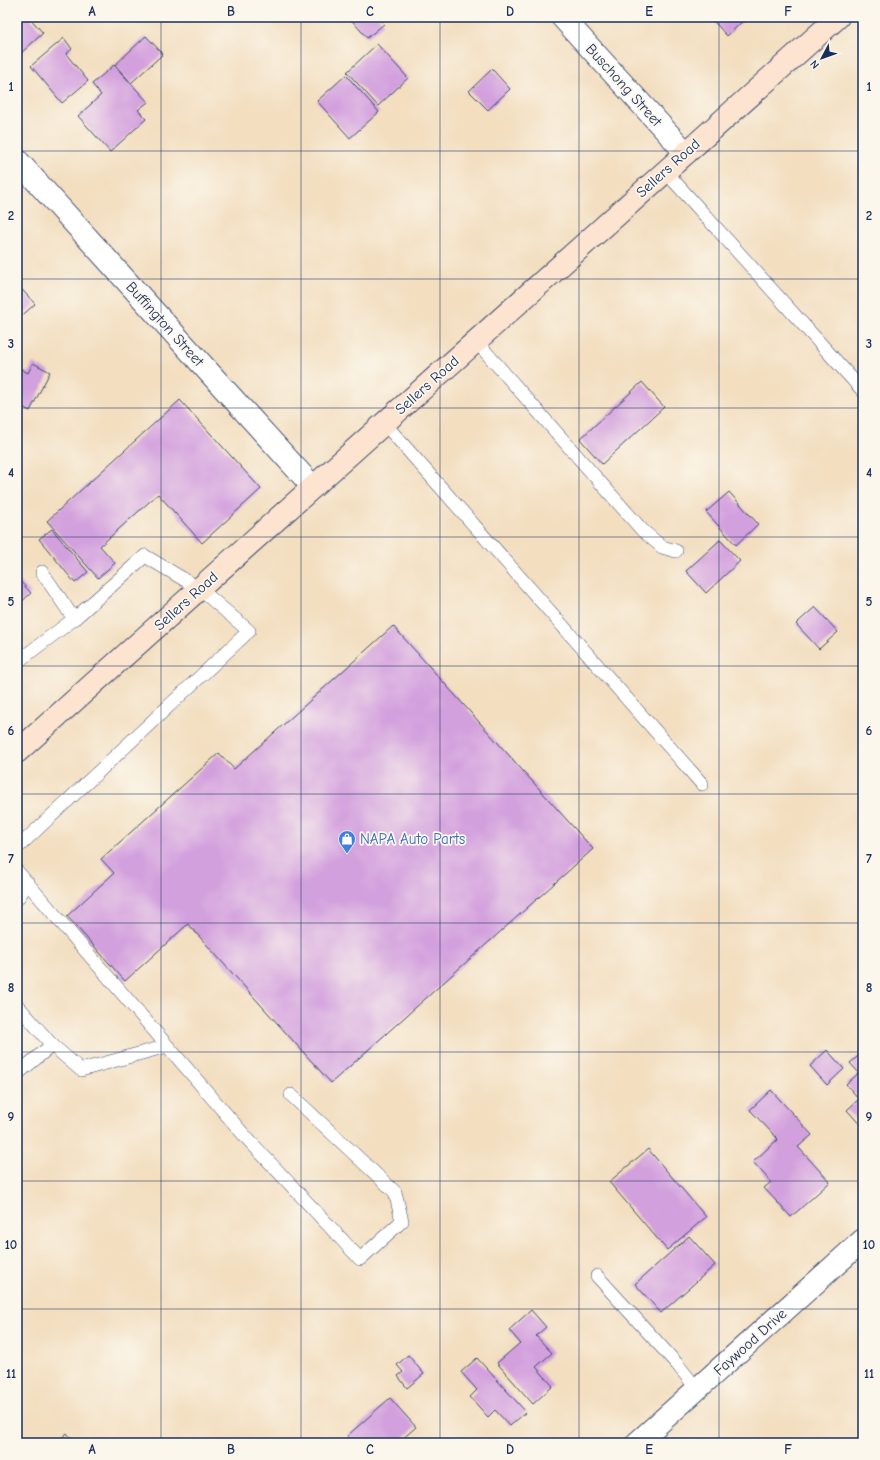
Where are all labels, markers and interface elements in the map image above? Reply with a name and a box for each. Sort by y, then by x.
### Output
text: A [88,4,96,19]
text: B [227,4,235,19]
text: C [366,4,374,19]
text: D [506,4,514,19]
text: E [645,4,653,19]
text: F [784,4,792,19]
north arrow [802,38,842,78]
street label: Buschong Street [582,40,666,131]
text: N [808,57,822,71]
text: 1 [8,79,14,94]
text: 1 [866,79,872,94]
street label: Sellers Road [632,135,704,201]
text: 2 [8,208,14,223]
text: 2 [866,208,872,223]
street label: Buffington Street [122,278,208,371]
text: 3 [8,336,14,351]
text: 3 [866,336,872,351]
street label: Sellers Road [391,352,463,418]
text: 4 [8,465,14,480]
text: 4 [866,465,872,480]
street label: Sellers Road [150,568,222,634]
text: 5 [8,594,15,609]
text: 5 [866,594,873,609]
text: 6 [8,723,15,738]
text: 6 [866,723,873,738]
shop icon: NAPA Auto Parts [337,829,357,854]
place label: NAPA Auto Parts [360,830,465,848]
text: 7 [8,851,14,866]
text: 7 [866,851,872,866]
text: 8 [8,980,14,995]
text: 8 [866,980,872,995]
text: 9 [8,1109,15,1124]
text: 9 [866,1109,873,1124]
text: 10 [5,1237,17,1252]
text: 10 [863,1237,875,1252]
street label: Faywood Drive [710,1304,791,1379]
text: 11 [6,1366,16,1381]
text: 11 [864,1366,874,1381]
text: A [88,1442,96,1457]
text: B [227,1442,235,1457]
text: C [366,1442,374,1457]
text: D [506,1442,514,1457]
text: E [645,1442,653,1457]
text: F [784,1442,792,1457]

